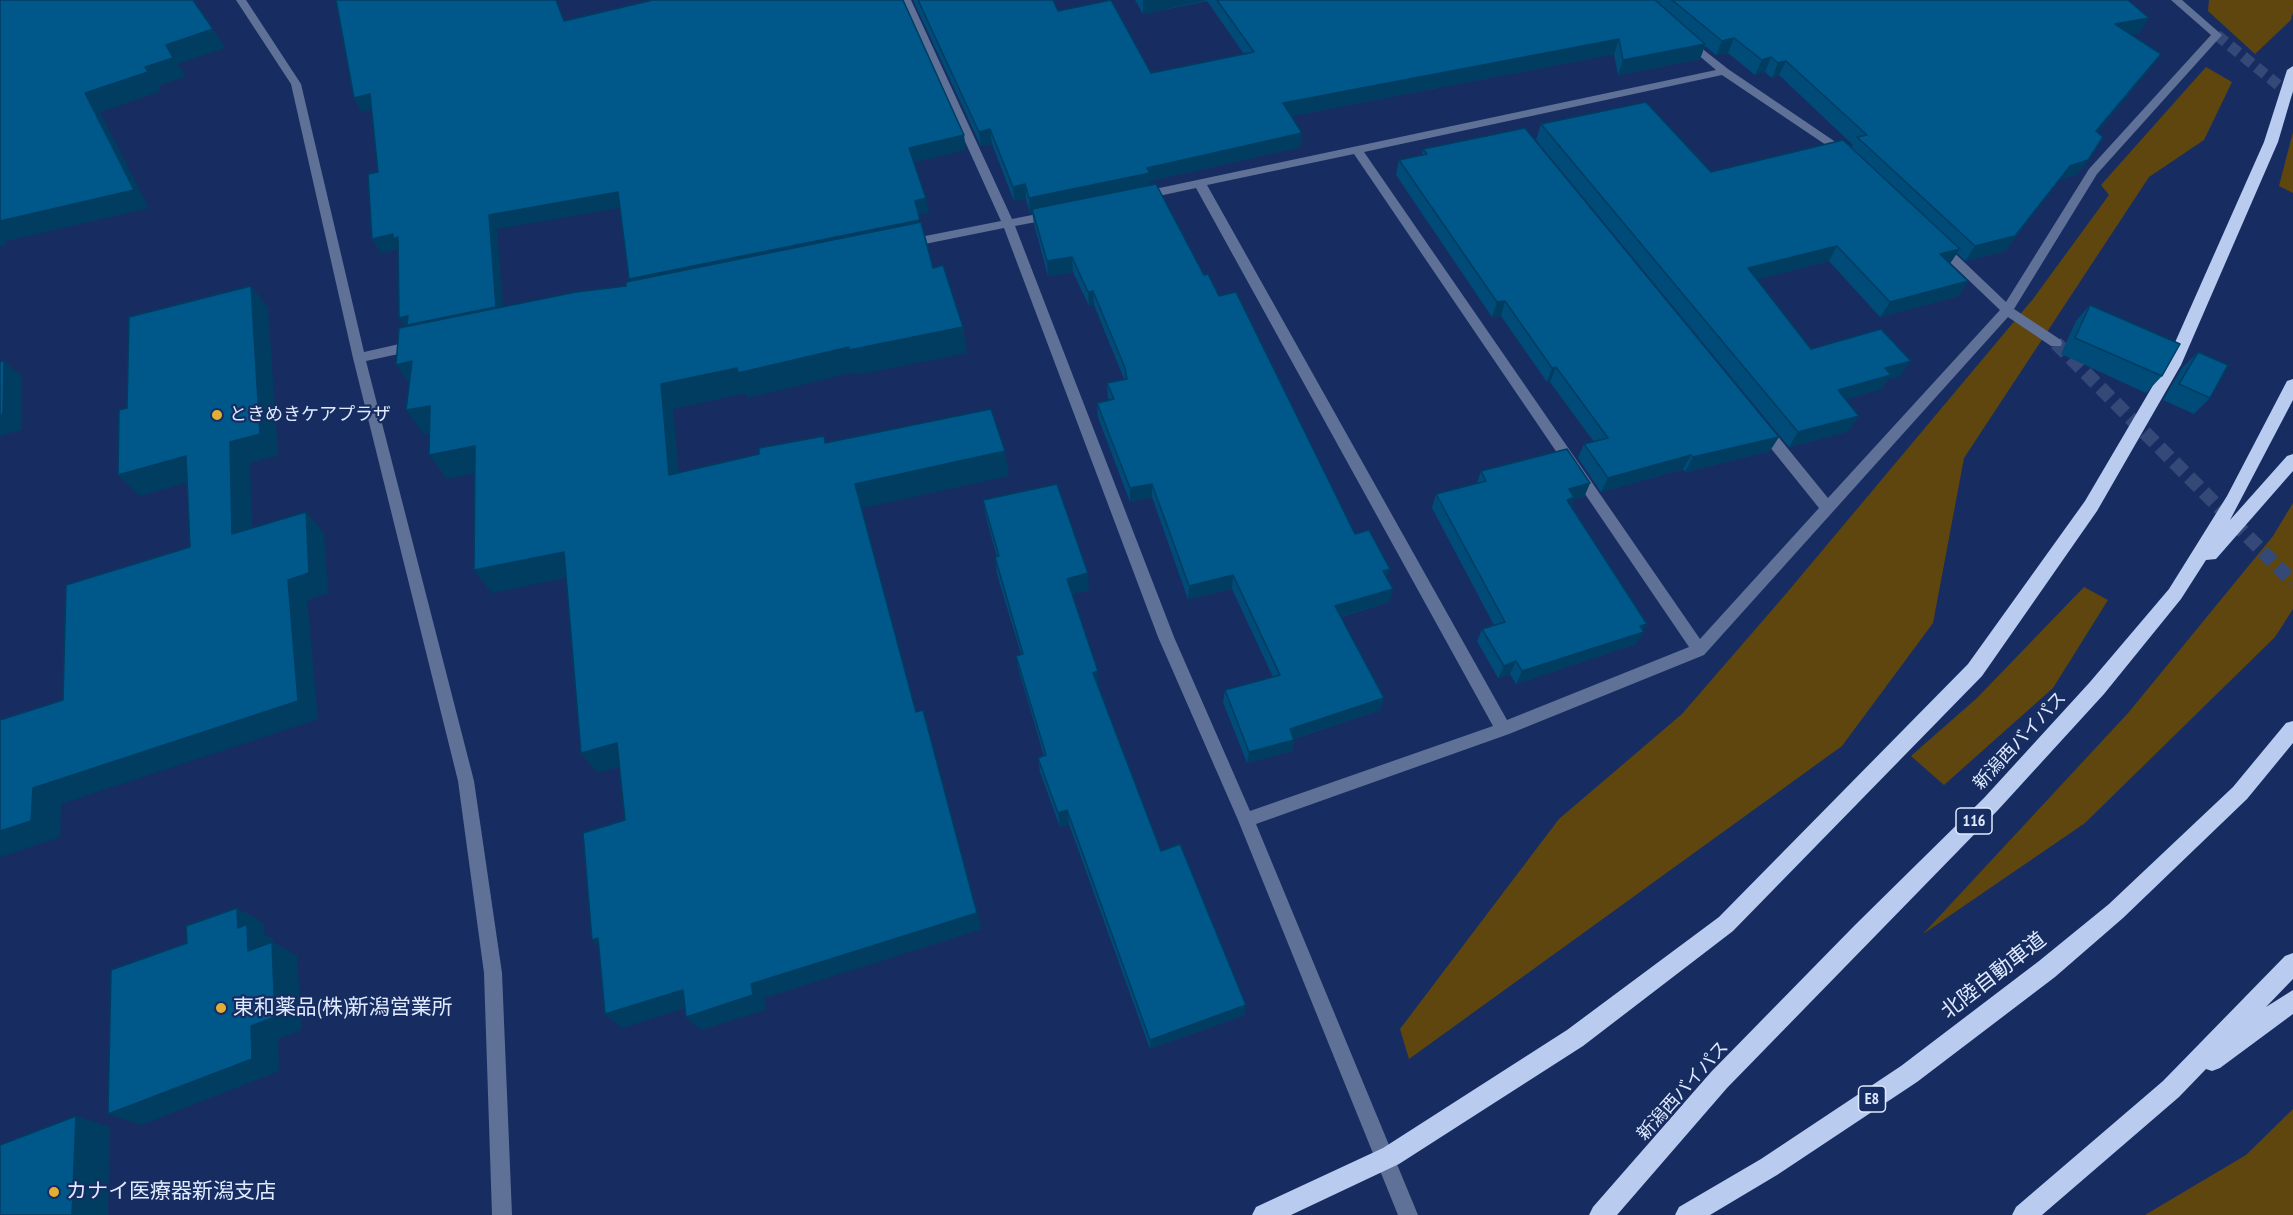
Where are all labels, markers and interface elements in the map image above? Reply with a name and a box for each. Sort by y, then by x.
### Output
place label: ときめきケアプラザ [229,404,391,426]
marker: ときめきケアプラザ [210,408,224,422]
street label: 新潟西バイパス [1969,688,2071,794]
road number: 116 [1956,808,1992,834]
street label: 北陸自動車道 [1937,927,2051,1025]
place label: 東和薬品(株)新潟営業所 [233,995,453,1021]
marker: 東和薬品(株)新潟営業所 [214,1001,228,1015]
street label: 新潟西バイパス [1633,1037,1733,1145]
road number: E8 [1858,1086,1886,1112]
place label: カナイ医療器新潟支店 [66,1179,276,1205]
marker: カナイ医療器新潟支店 [47,1185,61,1199]

